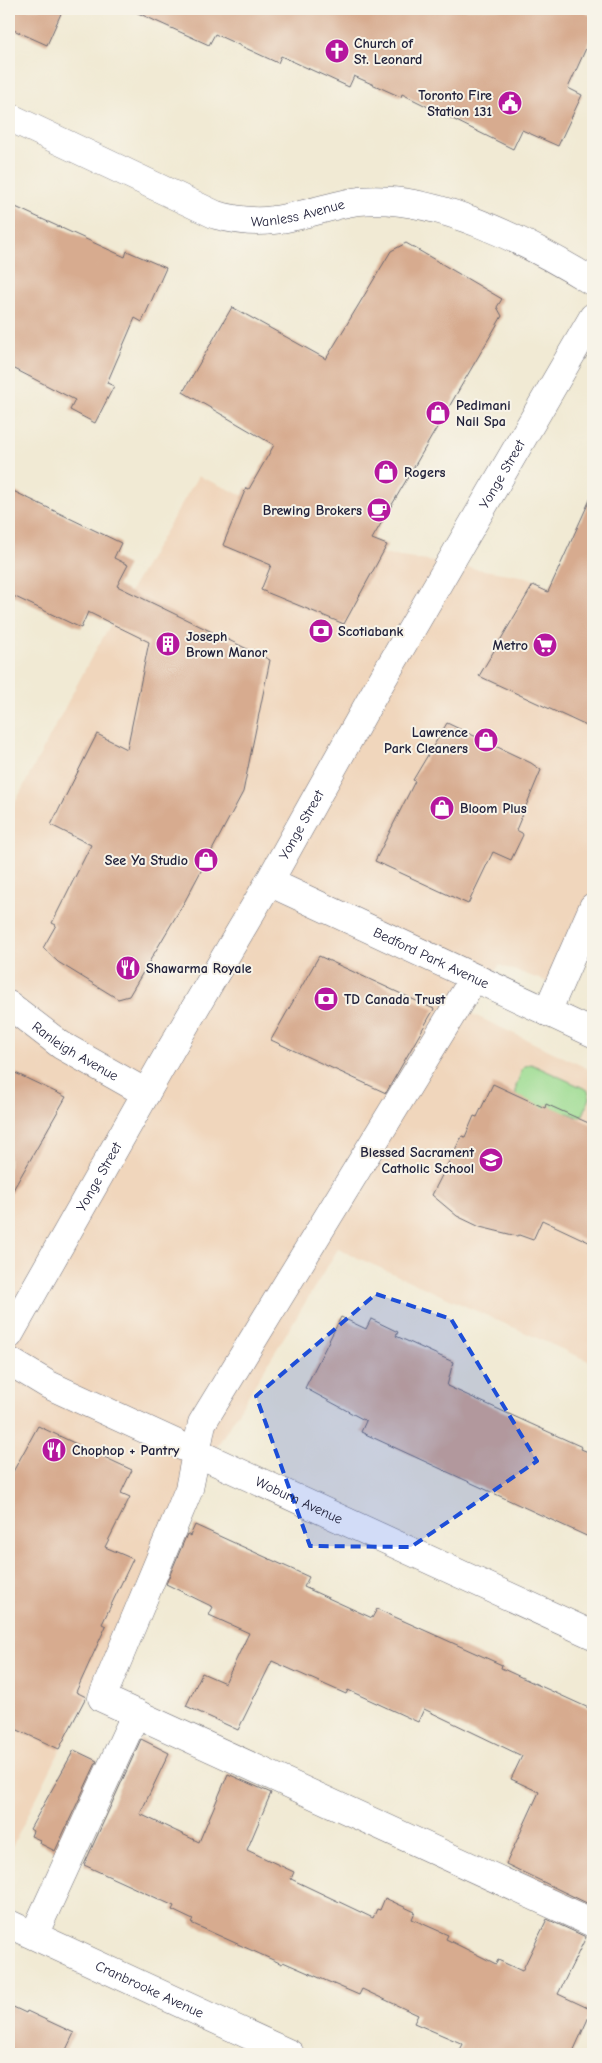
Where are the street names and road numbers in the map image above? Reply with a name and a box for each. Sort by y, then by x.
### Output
street label: Wanless Avenue [251,195,346,230]
street label: Yonge Street [475,436,529,512]
street label: Yonge Street [275,786,328,862]
street label: Bedford Park Avenue [371,923,492,992]
street label: Ranleigh Avenue [29,1018,122,1084]
street label: Yonge Street [72,1138,126,1214]
street label: Woburn Avenue [253,1473,346,1527]
street label: Cranbrooke Avenue [93,1957,207,2021]

